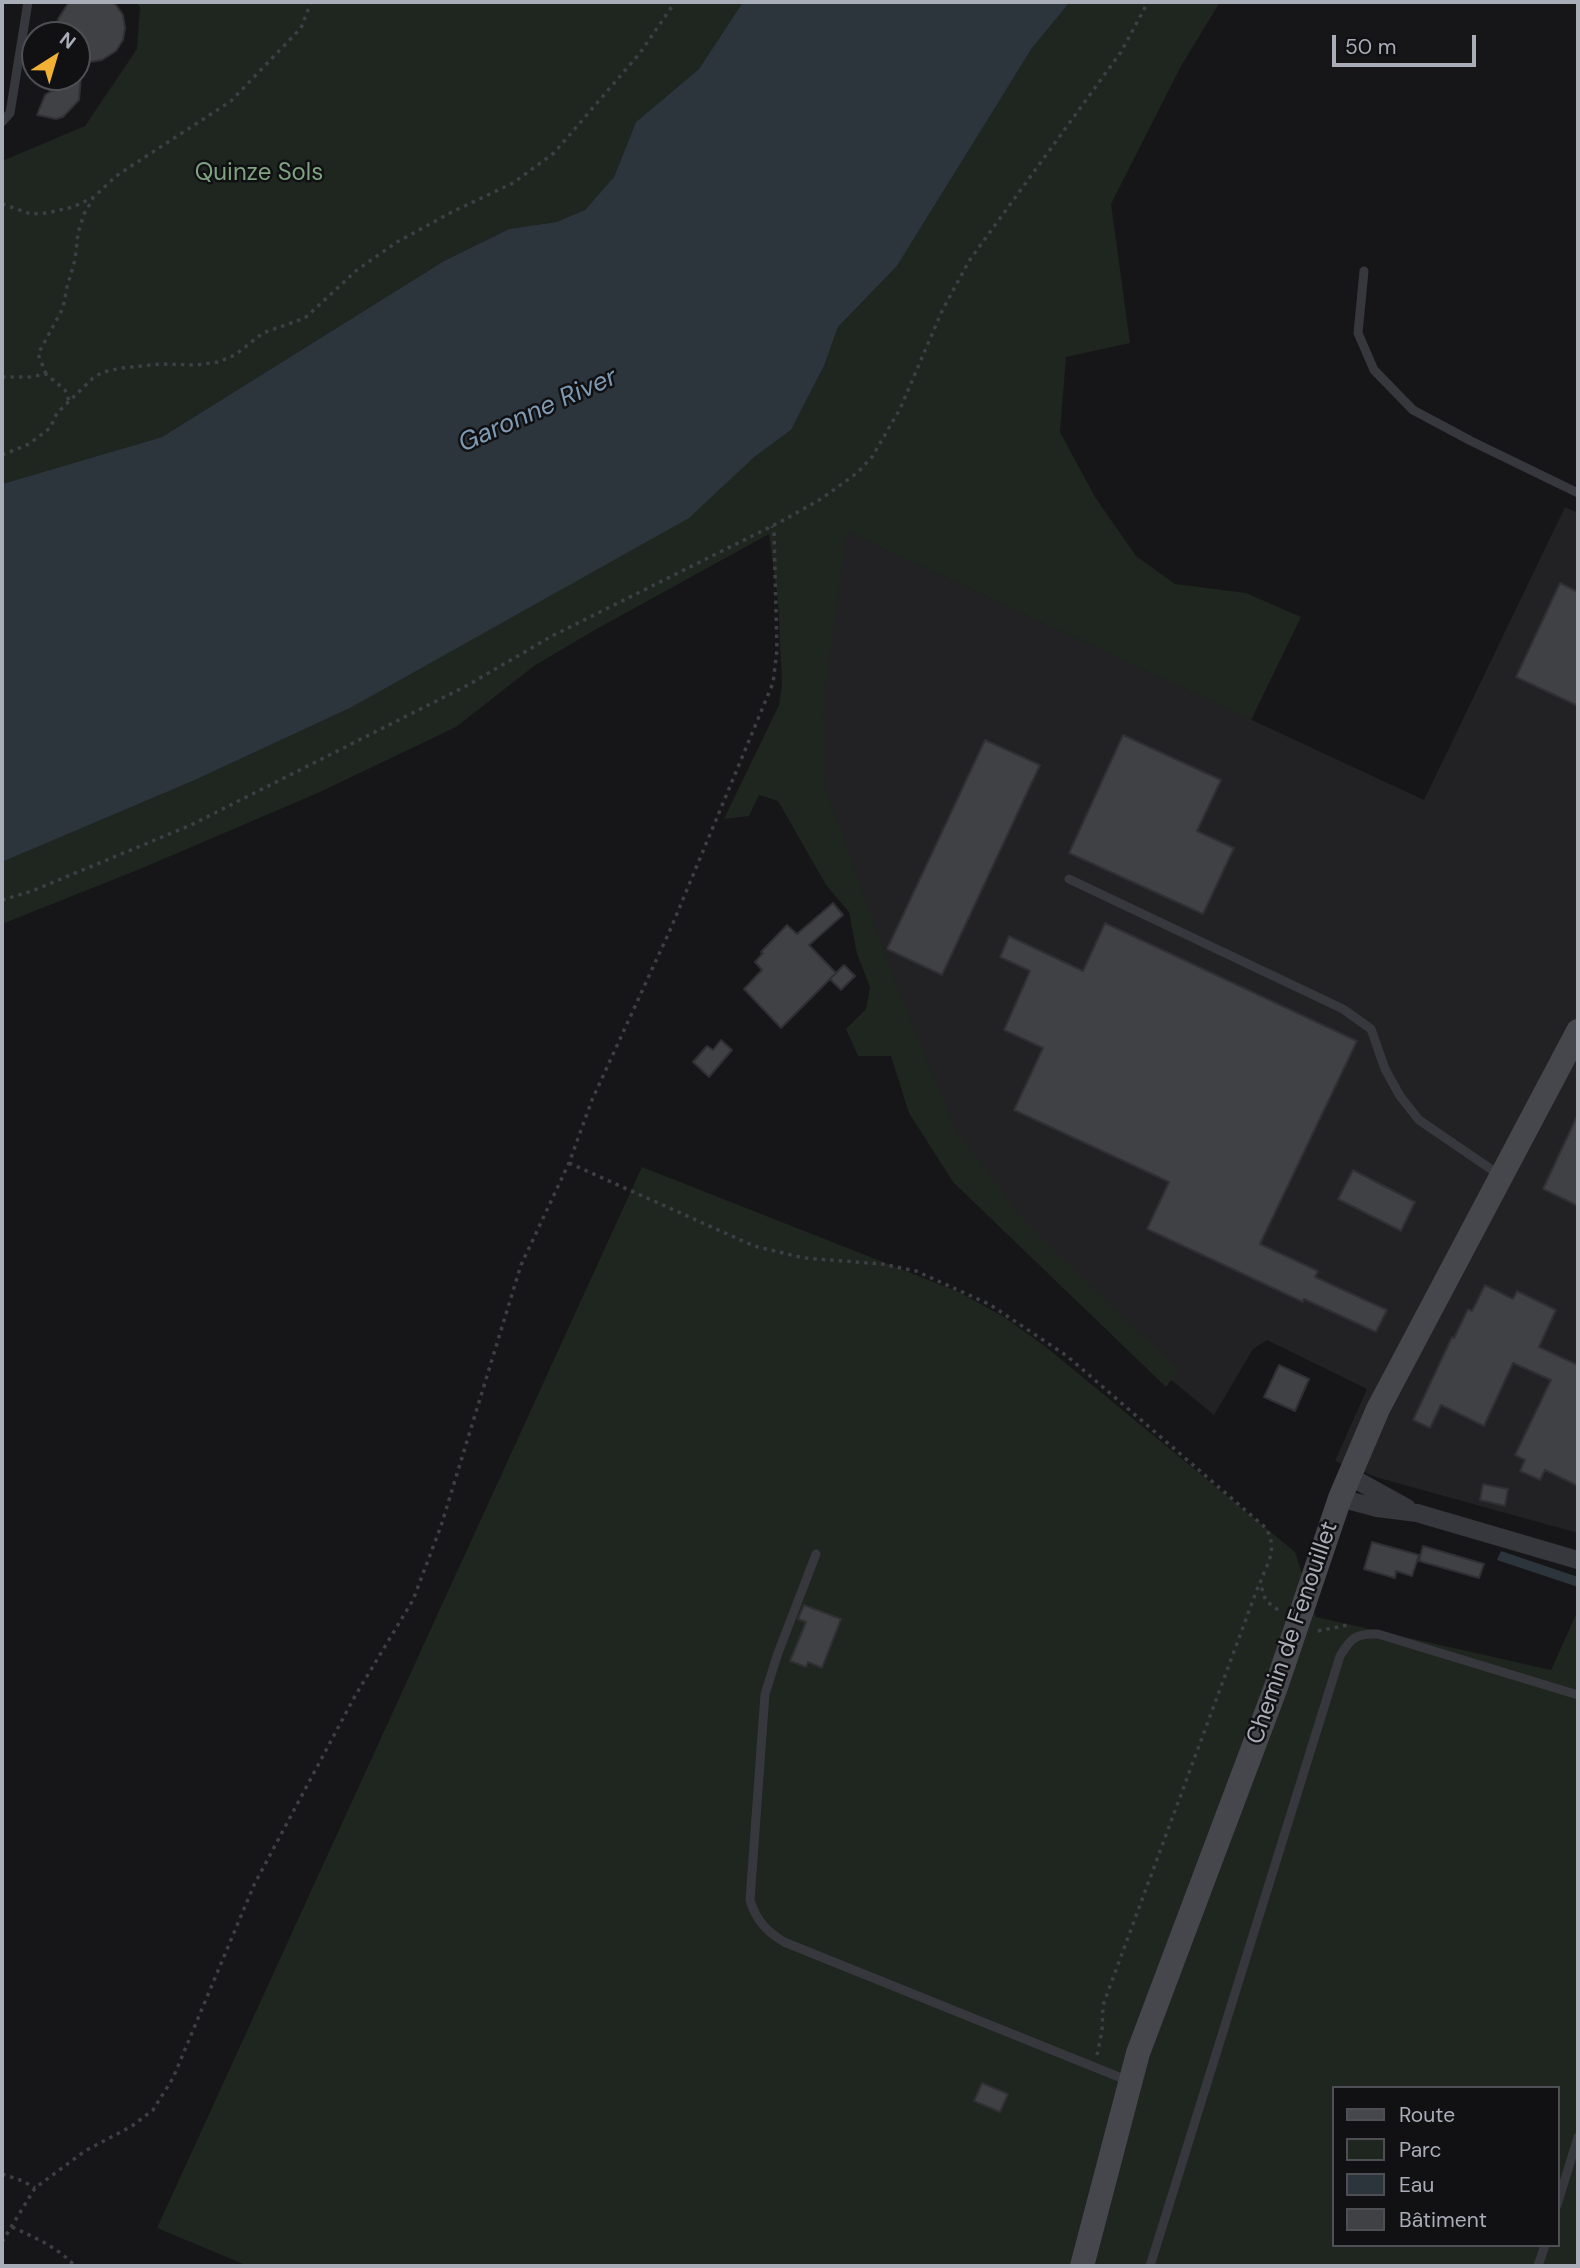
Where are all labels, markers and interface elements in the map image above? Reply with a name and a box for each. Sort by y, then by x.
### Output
north arrow [21,21,91,91]
scale bar [1335,21,1478,65]
text: N [55,26,81,55]
text: 50 m [1345,33,1396,61]
park label: Quinze Sols [195,160,323,188]
water label: Garonne River [454,362,622,460]
street label: Chemin de Fenouillet [1241,1518,1345,1748]
legend [1332,2086,1559,2247]
text: Route [1399,2101,1455,2129]
text: Parc [1399,2136,1442,2164]
text: Eau [1399,2171,1434,2199]
text: Bâtiment [1399,2206,1487,2234]

